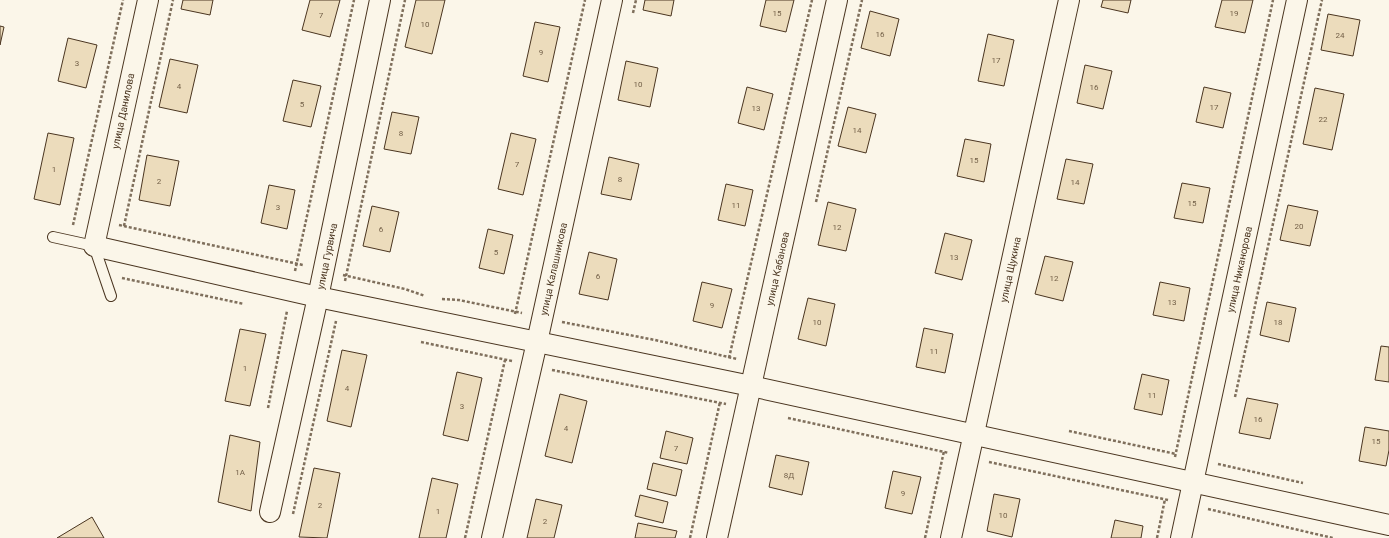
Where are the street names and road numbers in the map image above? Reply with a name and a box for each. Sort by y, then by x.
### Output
street label: улица Данилова [110,72,136,150]
street label: улица Калашникова [538,221,569,316]
street label: улица Гурвича [314,222,339,290]
street label: улица Никанорова [1224,225,1254,313]
street label: улица Кабанова [763,231,791,307]
street label: улица Щукина [997,236,1022,303]

